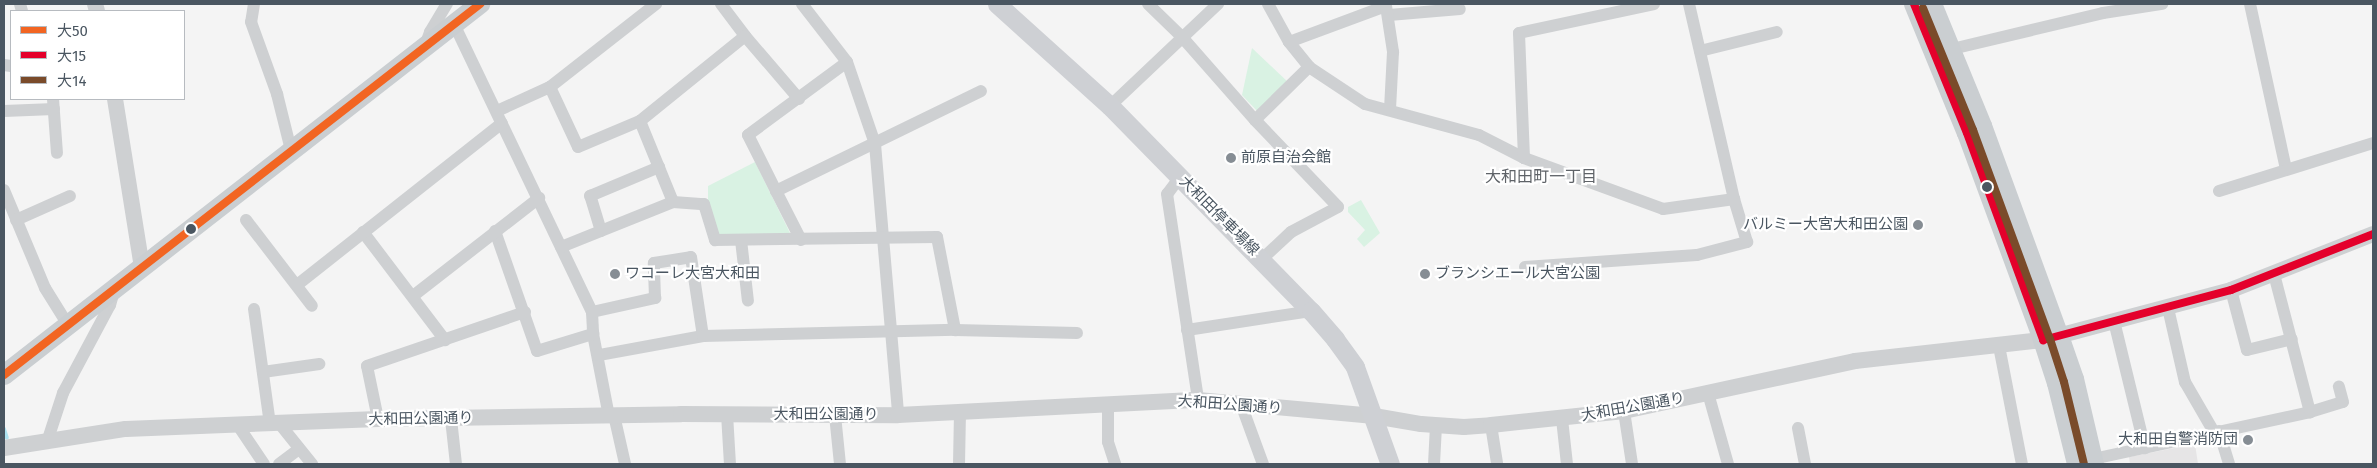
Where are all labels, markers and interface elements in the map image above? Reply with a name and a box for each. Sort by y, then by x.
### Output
legend [10,10,185,100]
text: 大50 [57,22,88,40]
text: 大15 [57,47,86,65]
text: 大14 [57,72,86,90]
place label: 前原自治会館 [1241,149,1331,167]
marker: 前原自治会館 [1225,152,1237,164]
district label: 大和田町一丁目 [1485,167,1597,187]
street label: 大和田停車場線 [1176,173,1262,259]
unlabelled marker [1982,182,1992,192]
place label: バルミー大宮大和田公園 [1743,216,1908,234]
marker: バルミー大宮大和田公園 [1912,219,1924,231]
unlabelled marker [186,224,196,234]
place label: ワコーレ大宮大和田 [625,265,760,283]
place label: ブランシエール大宮公園 [1435,265,1600,283]
marker: ワコーレ大宮大和田 [609,268,621,280]
marker: ブランシエール大宮公園 [1419,268,1431,280]
street label: 大和田公園通り [1580,389,1686,425]
street label: 大和田公園通り [1177,392,1283,418]
street label: 大和田公園通り [774,406,878,424]
street label: 大和田公園通り [368,409,474,429]
place label: 大和田自警消防団 [2118,431,2238,449]
marker: 大和田自警消防団 [2242,434,2254,446]

